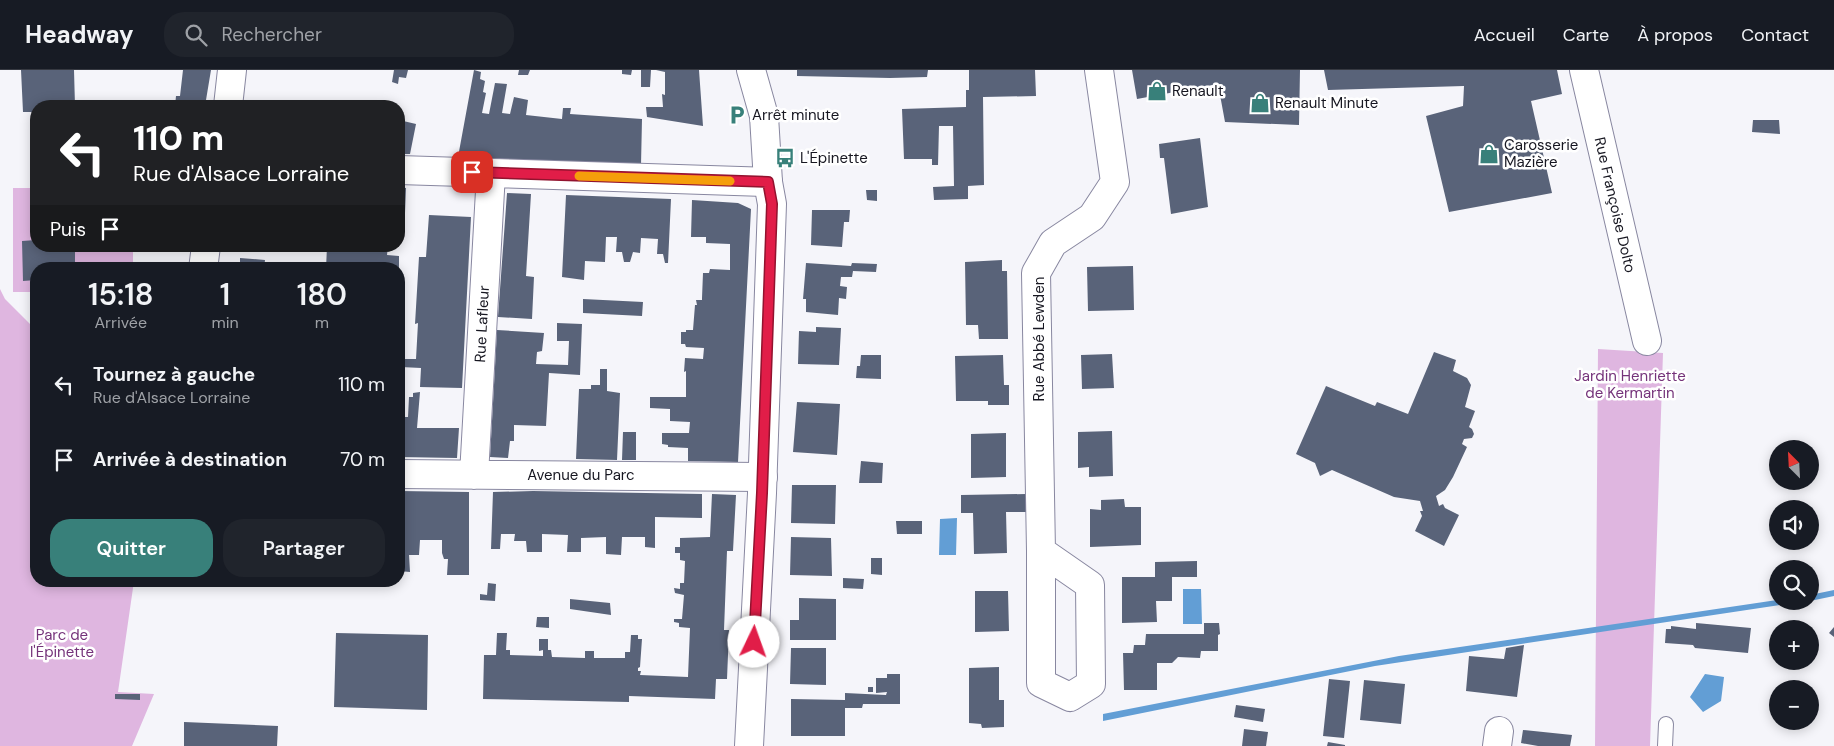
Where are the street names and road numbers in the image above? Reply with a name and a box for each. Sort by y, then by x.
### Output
street label: Rue Françoise Dolto [1590,135,1640,275]
street label: Rue Abbé Lewden [1029,277,1049,401]
street label: Rue Lafleur [470,284,494,363]
street label: Avenue du Parc [527,465,635,485]

